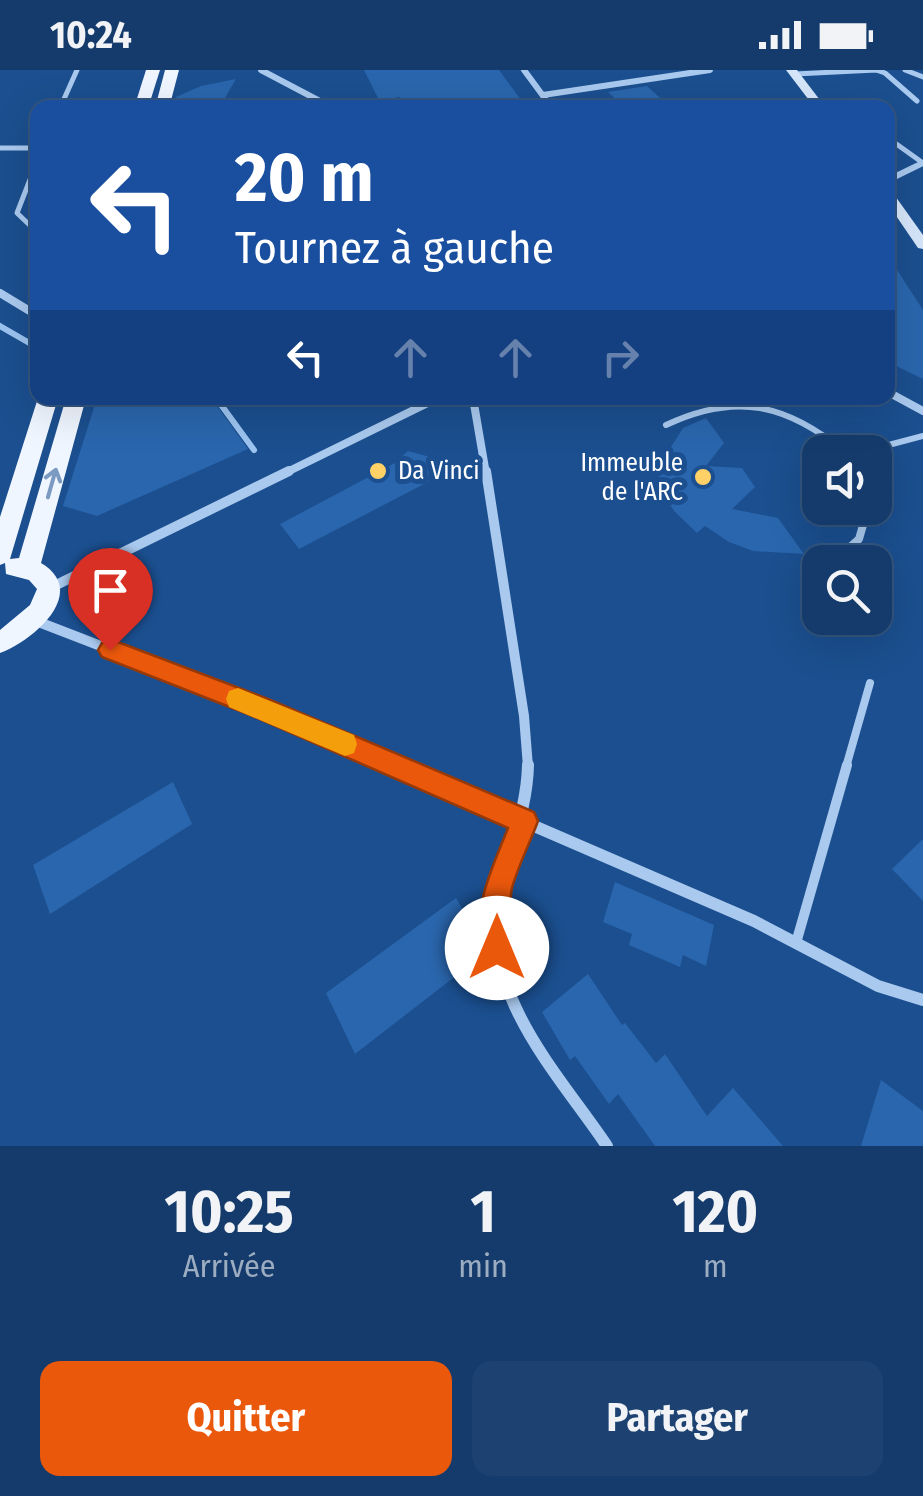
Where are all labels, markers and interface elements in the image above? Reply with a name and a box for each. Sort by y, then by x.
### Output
text: 10:24 [50,12,132,58]
text: 20 m [235,136,374,220]
icon: left [70,140,200,270]
text: Tournez à gauche [235,221,554,275]
icon: left [278,330,333,385]
icon: ahead [383,330,438,385]
icon: ahead [488,330,543,385]
icon: right [593,330,648,385]
map controls [802,435,892,635]
button: sound [802,435,892,525]
place label: Immeuble de l'ARC [580,448,683,507]
place label: Da Vinci [398,456,480,486]
marker: Da Vinci [367,460,389,482]
marker: Immeuble de l'ARC [692,466,714,488]
one-way arrow [44,468,62,499]
button: search [802,545,892,635]
pin [68,548,153,651]
icon: arrive [83,563,138,618]
position arrow [445,896,549,1000]
text: 10:25 [165,1176,294,1248]
text: 1 [470,1176,496,1248]
text: 120 [672,1176,758,1248]
text: Arrivée [183,1247,276,1285]
text: min [458,1247,508,1285]
text: m [703,1247,728,1285]
button: Quitter [40,1361,452,1476]
button: Partager [472,1361,883,1476]

